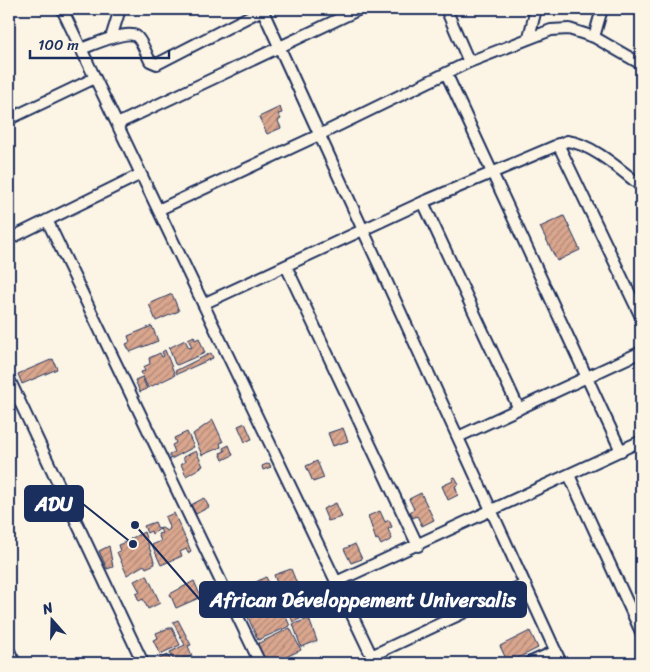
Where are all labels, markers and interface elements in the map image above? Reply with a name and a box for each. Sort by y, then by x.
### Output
scale bar [30,28,169,60]
text: 100 m [38,32,79,58]
callout: ADU [25,486,83,521]
text: ADU [34,487,74,522]
callout: African Développement Universalis [200,582,526,617]
text: African Développement Universalis [209,583,517,618]
north arrow [28,594,78,644]
text: N [38,595,57,622]

